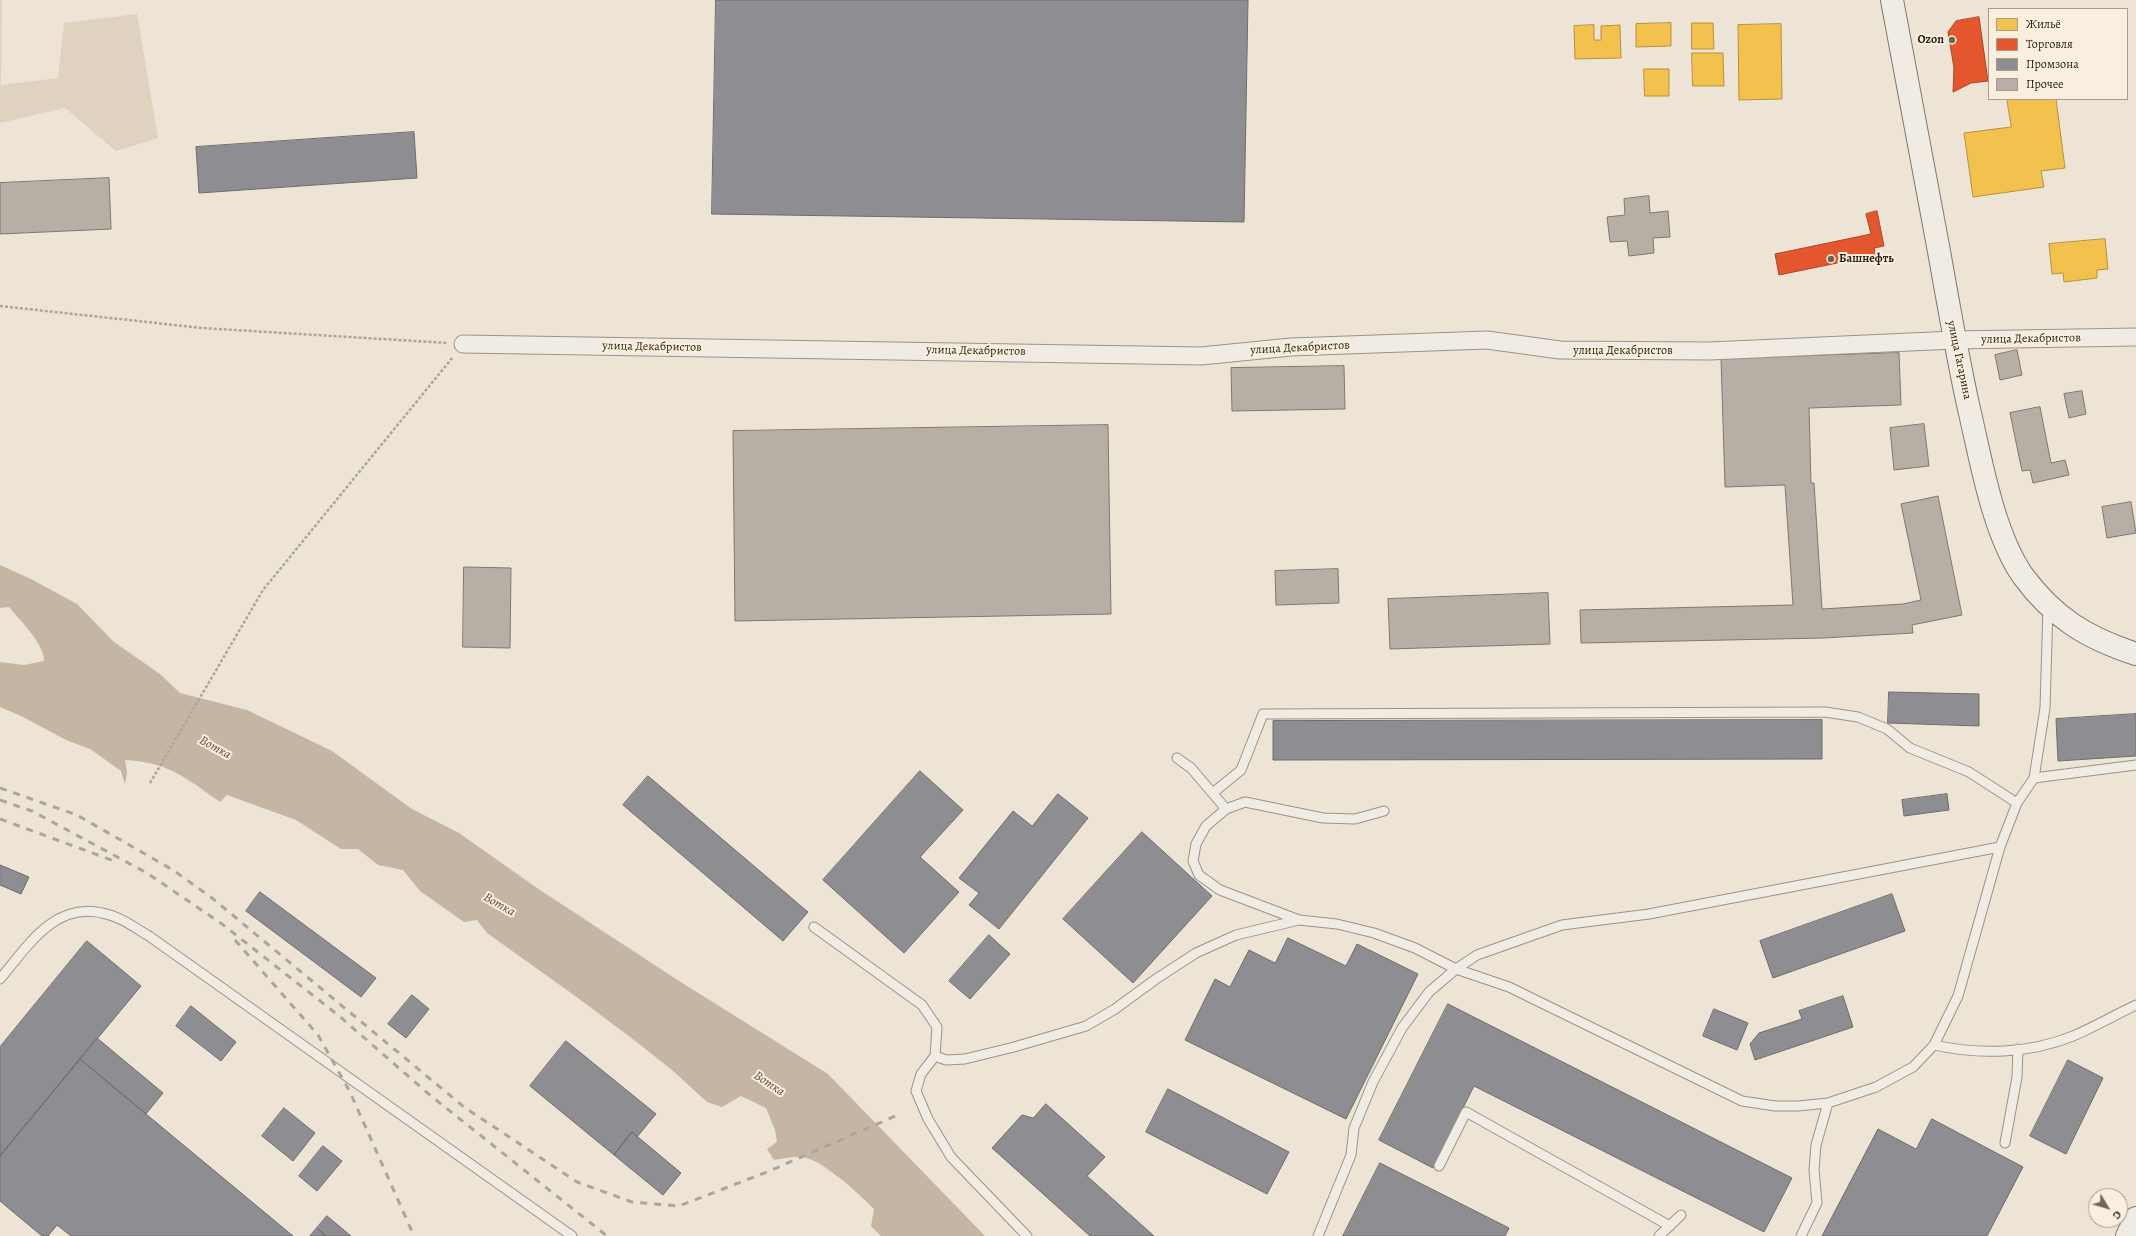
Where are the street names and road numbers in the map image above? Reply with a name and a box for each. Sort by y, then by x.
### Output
street label: улица Гагарина [1944,319,1974,401]
street label: улица Декабристов [1981,331,2081,347]
street label: улица Декабристов [1250,338,1350,358]
street label: улица Декабристов [602,339,702,355]
street label: улица Декабристов [926,343,1026,359]
street label: улица Декабристов [1573,344,1673,358]

